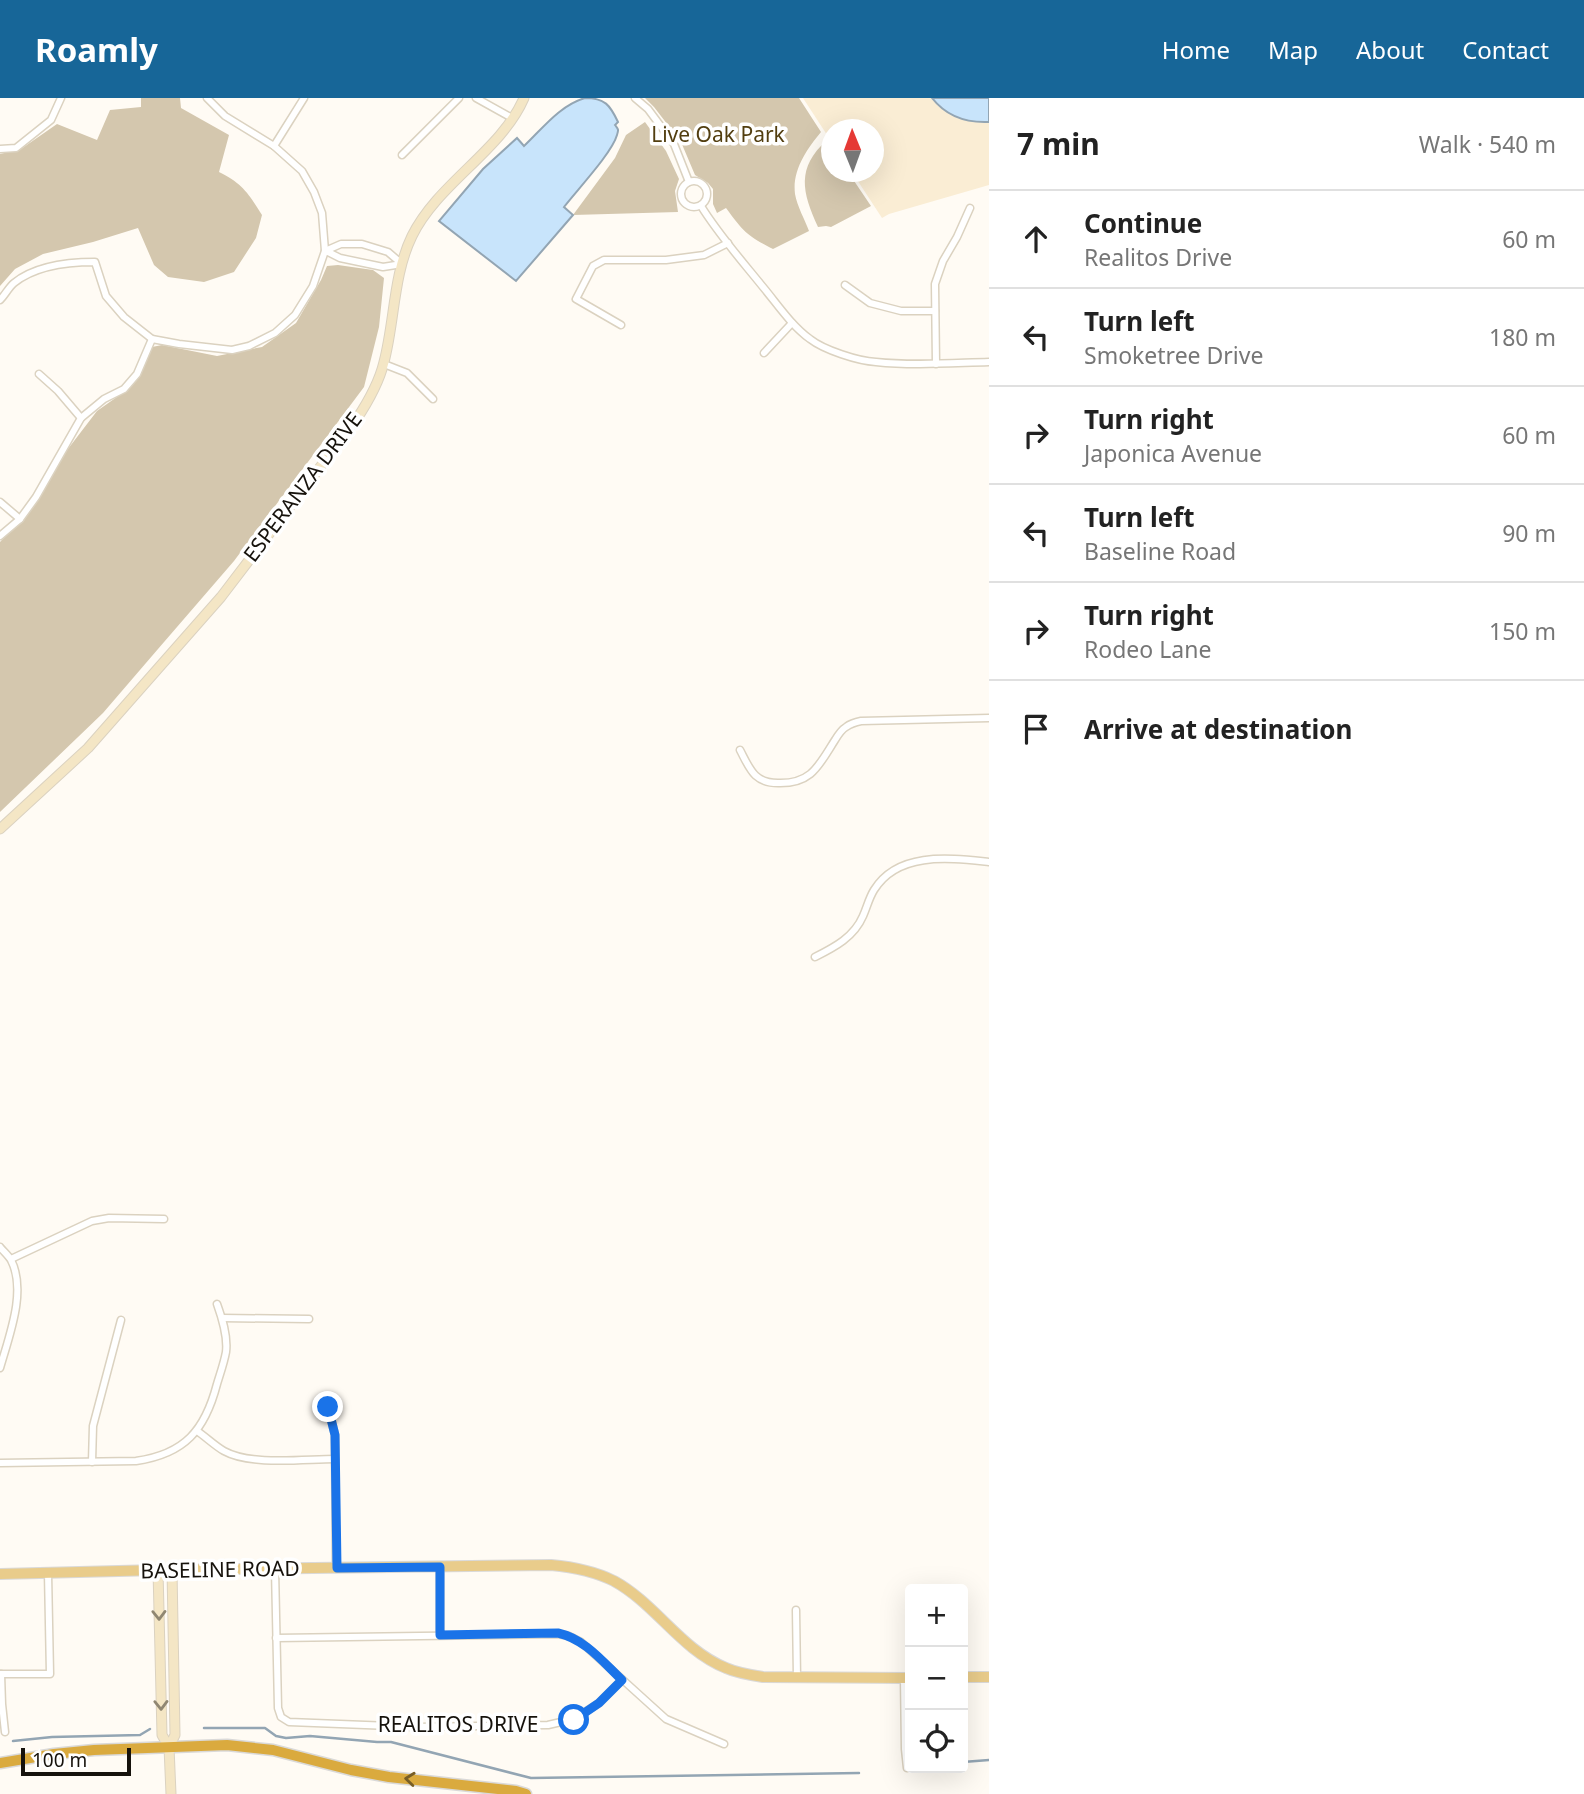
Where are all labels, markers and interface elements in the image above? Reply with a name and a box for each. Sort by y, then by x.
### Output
text: Roamly [35,27,158,72]
text: Home [1162,33,1230,66]
text: Map [1268,33,1318,66]
text: About [1356,33,1424,66]
text: Contact [1462,33,1549,66]
north arrow [821,119,884,182]
park label: Live Oak Park [651,120,786,148]
text: 7 min [1017,123,1100,164]
text: Walk · 540 m [1419,128,1556,160]
text: Continue [1084,205,1202,241]
icon: ahead [1017,220,1055,258]
text: 60 m [1502,223,1556,255]
text: Realitos Drive [1084,241,1232,273]
text: Turn left [1084,303,1195,339]
icon: left [1017,318,1055,356]
text: 180 m [1489,321,1556,353]
text: Smoketree Drive [1084,339,1263,371]
text: Turn right [1084,401,1214,437]
street label: ESPERANZA DRIVE [237,406,368,567]
icon: right [1017,416,1055,454]
text: 60 m [1502,419,1556,451]
text: Japonica Avenue [1084,437,1262,469]
text: Turn left [1084,499,1195,535]
icon: left [1017,514,1055,552]
text: 90 m [1502,517,1556,549]
text: Baseline Road [1084,535,1236,567]
text: Turn right [1084,597,1214,633]
icon: right [1017,612,1055,650]
text: 150 m [1489,615,1556,647]
text: Rodeo Lane [1084,633,1211,665]
icon: arrive [1017,710,1055,748]
text: Arrive at destination [1084,711,1353,747]
route end [312,1391,343,1422]
street label: BASELINE ROAD [140,1554,300,1584]
map controls [905,1584,968,1773]
button: + [905,1584,968,1647]
one-way arrow [152,1610,167,1621]
button: − [905,1647,968,1710]
one-way arrow [154,1700,169,1711]
route start [558,1704,589,1735]
street label: REALITOS DRIVE [378,1710,538,1738]
button: locate [905,1710,968,1773]
scale bar [21,1745,131,1777]
text: 100 m [32,1747,87,1773]
one-way arrow [404,1772,416,1787]

